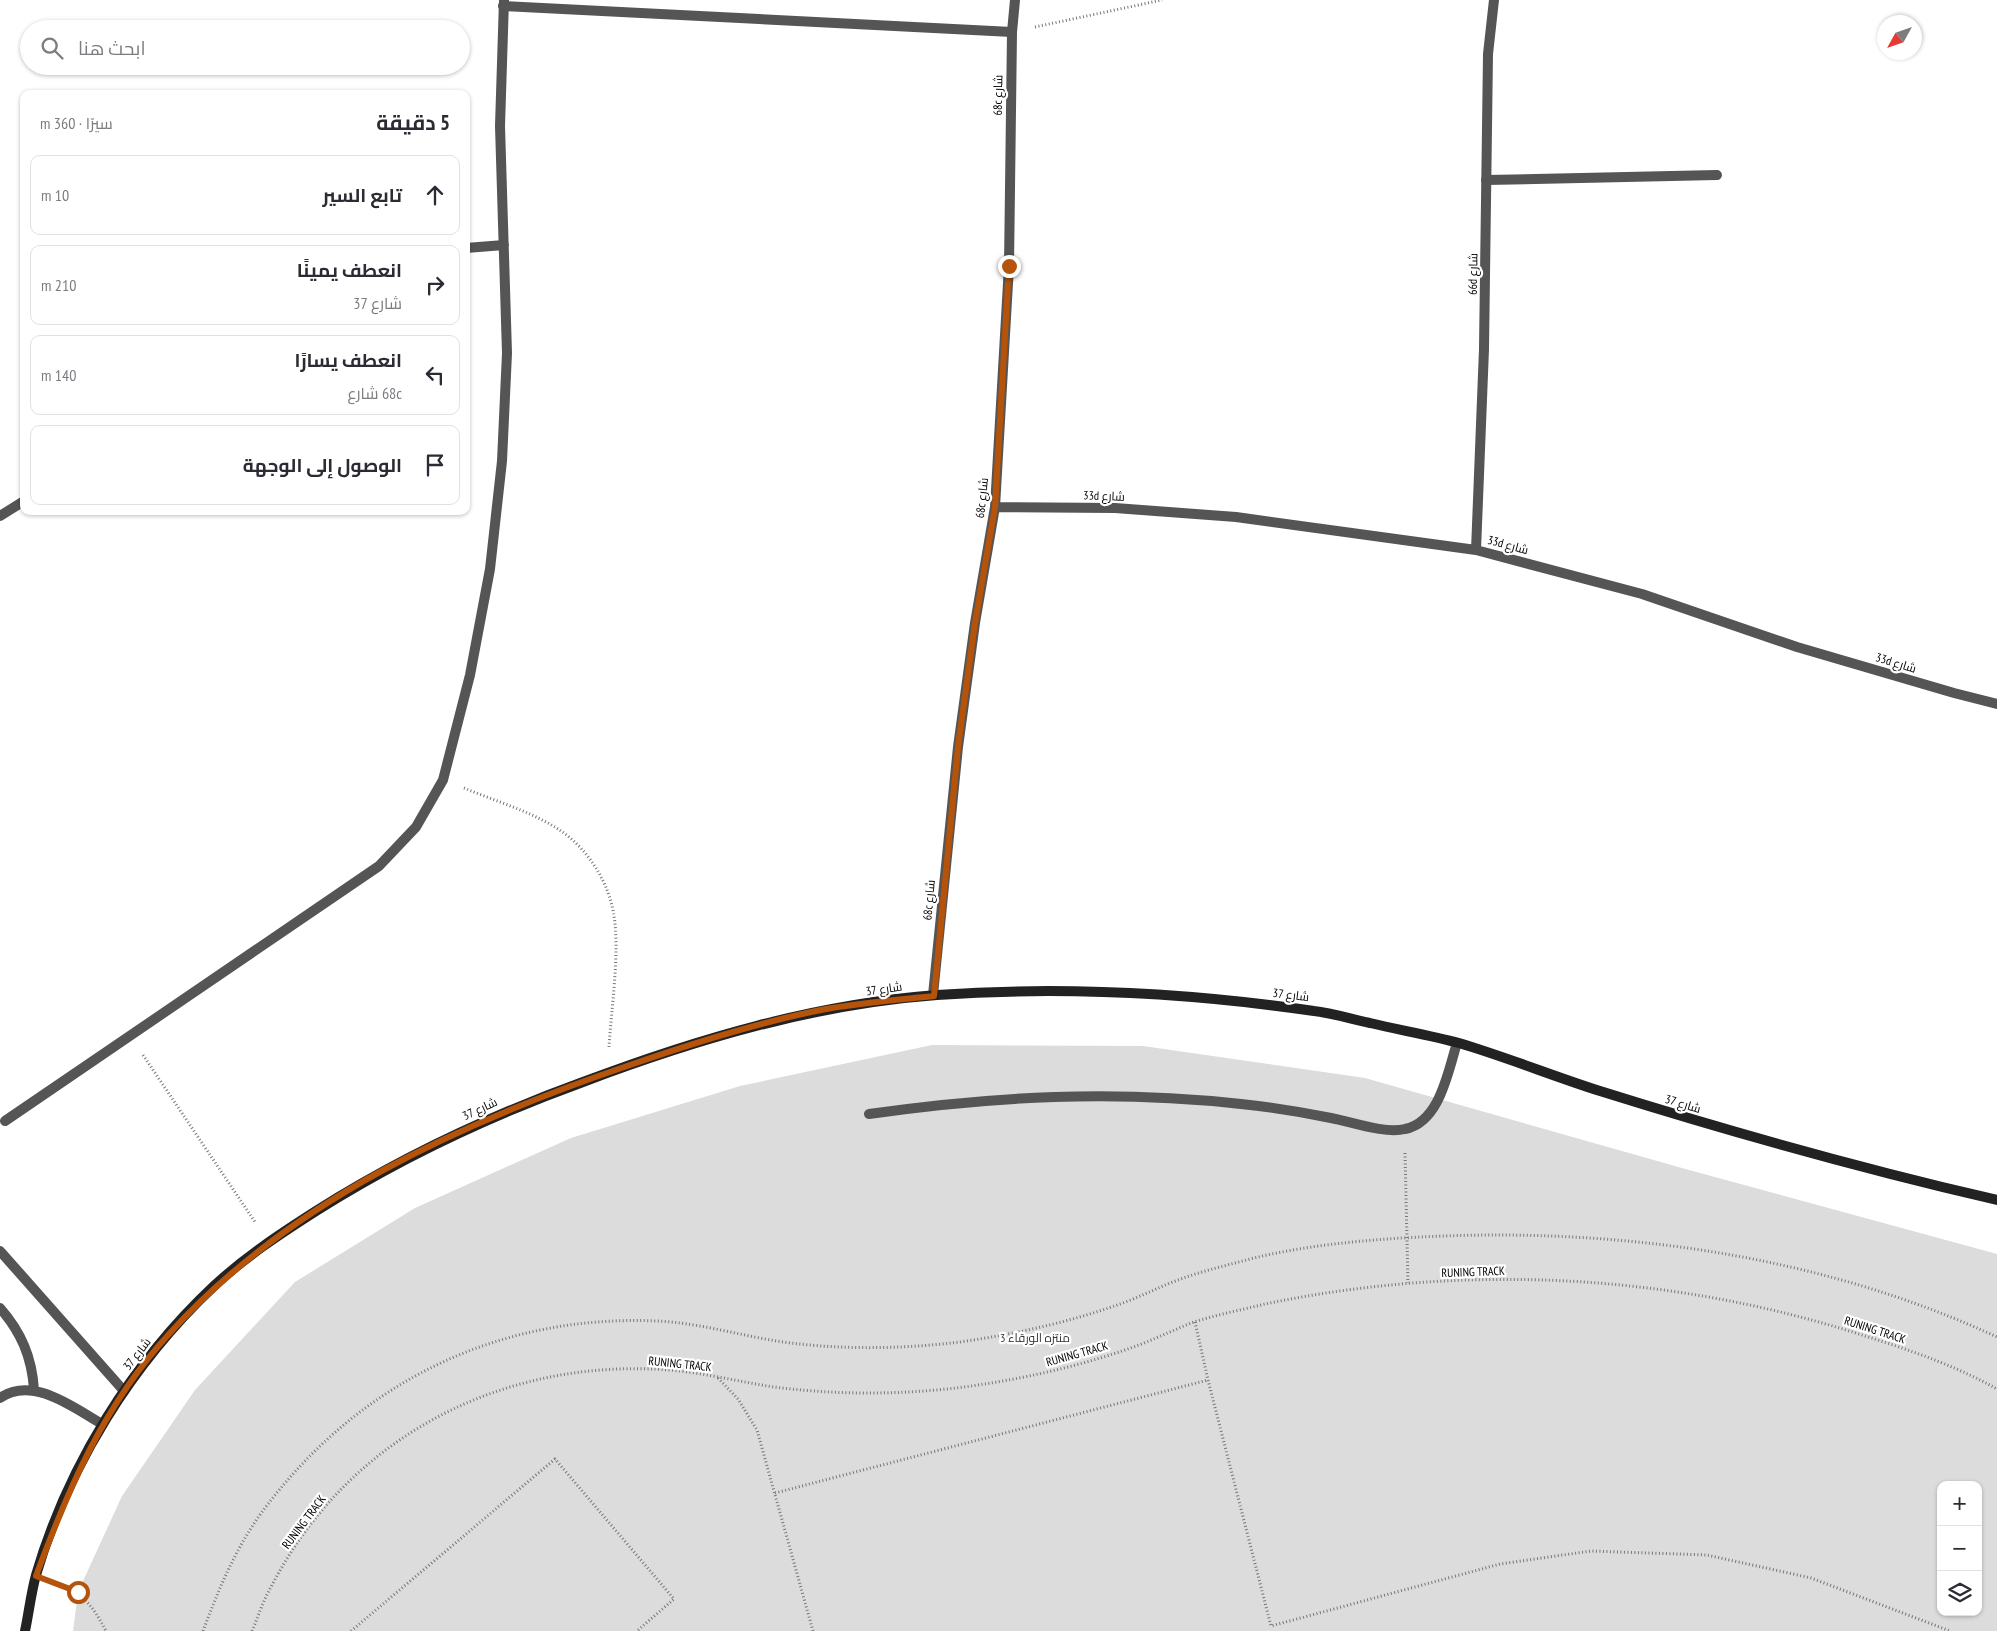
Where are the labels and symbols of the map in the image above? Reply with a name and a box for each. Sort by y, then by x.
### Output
north arrow [1877,15,1922,60]
street label: 68c شارع [990,74,1006,115]
street label: 66d شارع [1465,253,1481,295]
route end [998,255,1021,278]
street label: 68c شارع [972,477,992,519]
street label: 33d شارع [1083,487,1125,505]
street label: 33d شارع [1486,532,1530,558]
street label: 33d شارع [1874,649,1918,677]
street label: 68c شارع [919,879,939,921]
street label: شارع 37 [865,979,903,999]
street label: شارع 37 [1272,985,1310,1005]
street label: شارع 37 [1663,1091,1703,1117]
street label: شارع 37 [460,1094,500,1124]
street label: RUNING TRACK [1441,1263,1505,1280]
street label: RUNING TRACK [1843,1313,1908,1346]
park label: منتزه الورقاء 3 [1000,1330,1070,1345]
street label: شارع 37 [119,1335,155,1373]
street label: RUNING TRACK [1044,1338,1110,1369]
street label: RUNING TRACK [648,1353,713,1374]
street label: RUNING TRACK [278,1492,329,1552]
route start [67,1581,90,1604]

